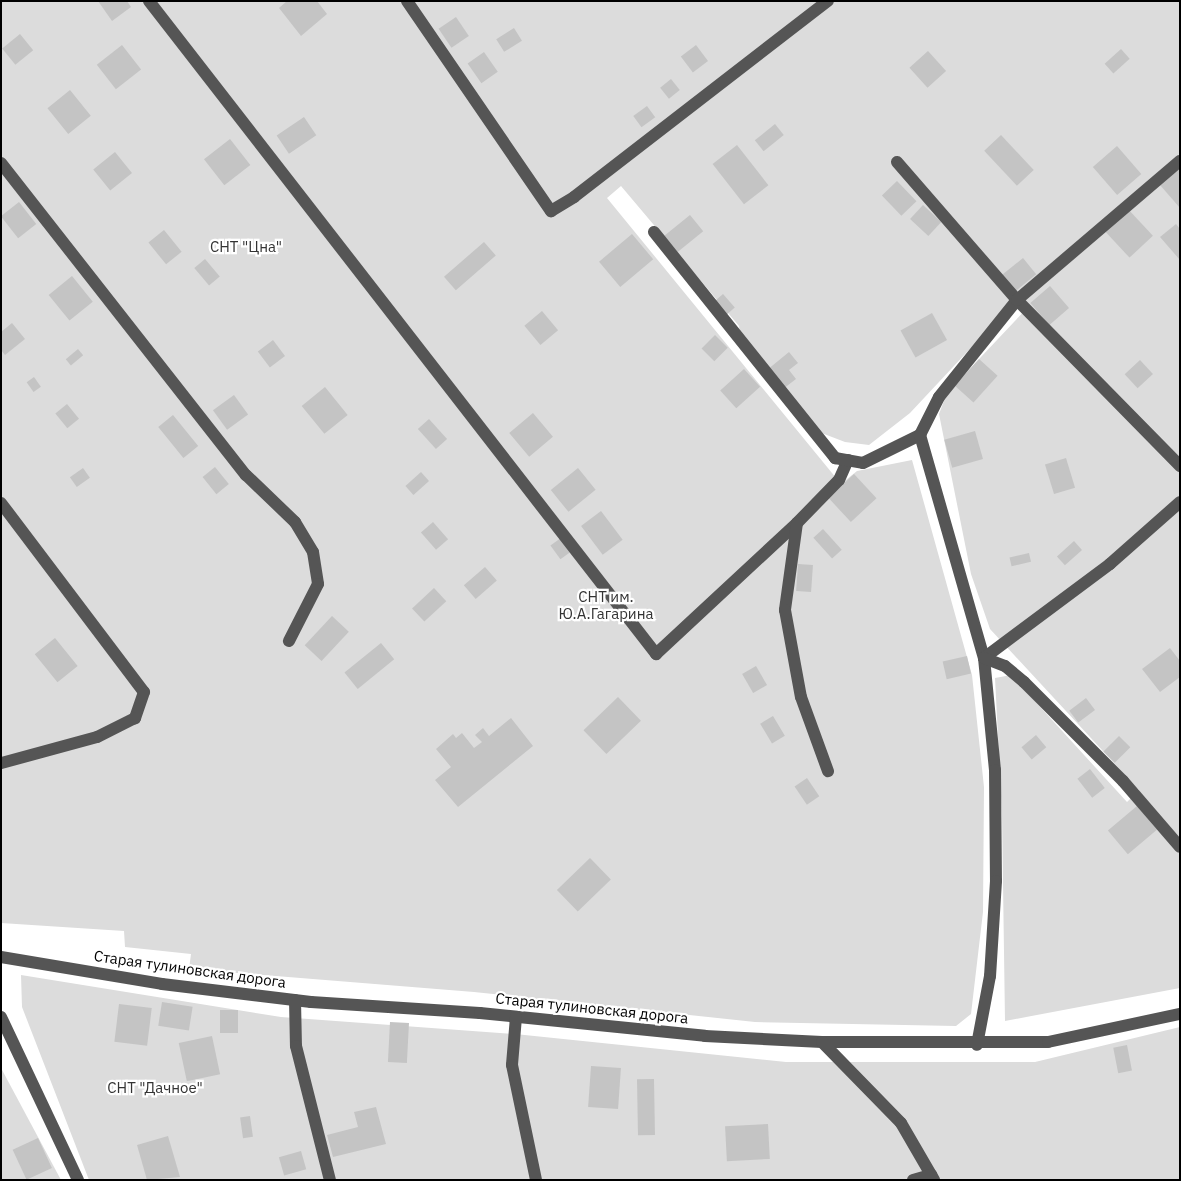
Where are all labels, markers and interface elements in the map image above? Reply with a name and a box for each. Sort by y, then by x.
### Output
park label: СНТ "Цна" [210,238,282,256]
park label: СНТ им. Ю.А.Гагарина [558,587,654,622]
street label: Старая тулиновская дорога [93,947,287,991]
street label: Старая тулиновская дорога [495,989,689,1027]
park label: СНТ "Дачное" [107,1079,203,1097]

